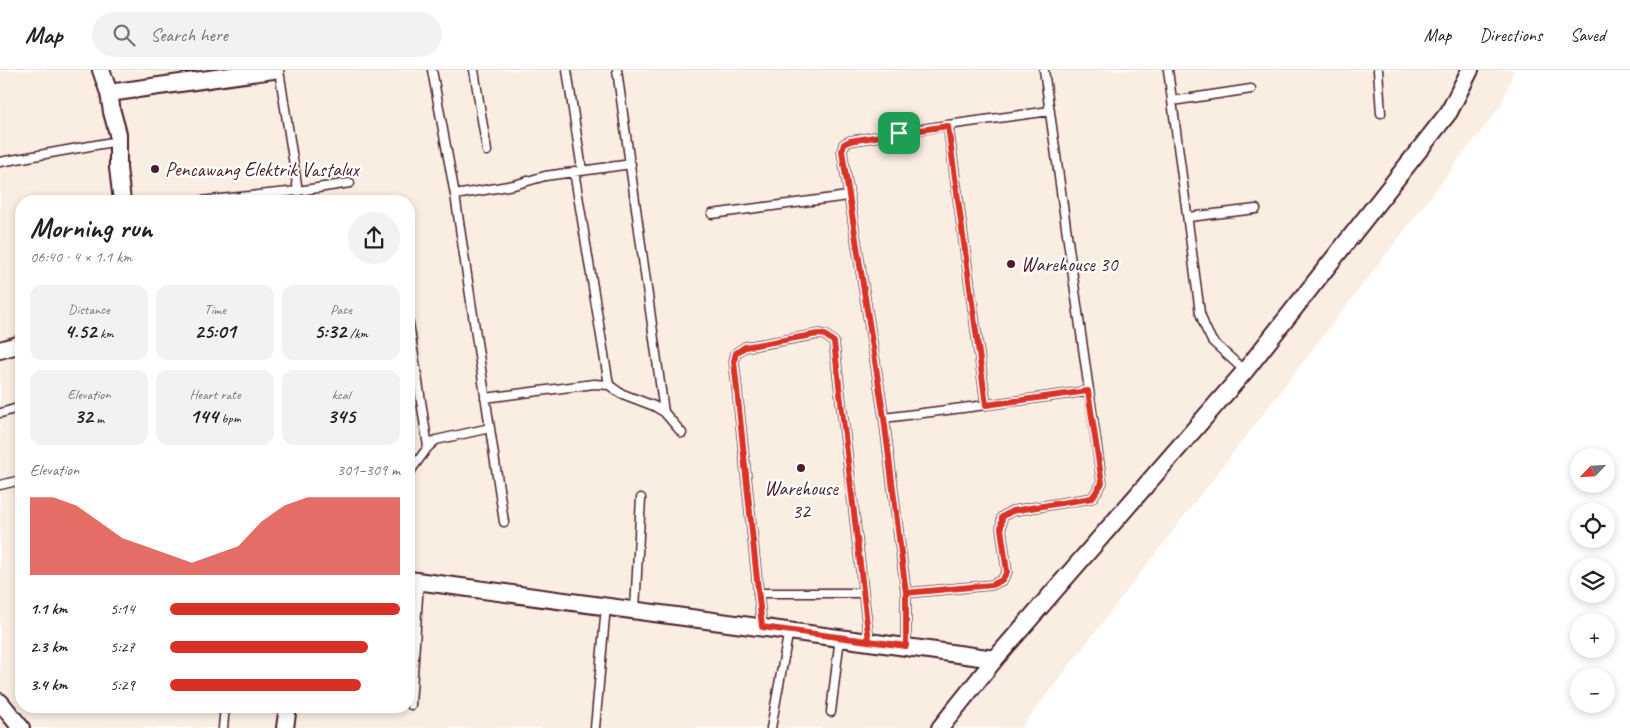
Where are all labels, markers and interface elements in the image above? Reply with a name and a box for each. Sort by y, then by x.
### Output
search box [92,12,442,57]
text: Map [25,20,62,50]
icon: search [110,21,138,49]
text: Search here [150,23,228,47]
text: Map [1424,24,1451,46]
text: Directions [1479,24,1542,46]
text: Saved [1570,24,1605,46]
pin [878,112,920,154]
icon: arrive [885,119,913,147]
place label: Pencawang Elektrik Vastalux [165,157,361,182]
marker: Pencawang Elektrik Vastalux [149,163,161,175]
text: Morning run [30,210,152,245]
button: share [348,212,400,264]
text: 06:40 · 4 × 1.1 km [30,247,132,267]
place label: Warehouse 30 [1021,252,1120,277]
marker: Warehouse 30 [1005,258,1017,270]
text: Distance [68,301,110,318]
text: Time [204,301,226,318]
text: Pace [330,301,352,318]
text: 4.52 [64,318,97,344]
text: 25:01 [194,318,236,344]
text: 5:32 [314,318,346,344]
text: km [97,325,114,342]
text: /km [346,325,368,342]
text: Elevation [67,386,111,403]
text: Heart rate [189,386,241,403]
text: kcal [332,386,350,403]
text: 32 [74,403,93,429]
text: 144 [190,403,218,429]
text: 345 [327,403,355,429]
text: m [93,410,104,427]
text: bpm [218,410,240,427]
north arrow [1570,448,1615,492]
map controls [1570,448,1615,713]
text: Elevation [30,460,79,480]
text: 301–309 m [337,460,400,480]
marker: Warehouse 32 [795,462,807,474]
place label: Warehouse 32 [764,476,839,524]
button: locate [1570,503,1615,548]
button: layers [1570,558,1615,603]
text: 1.1 km [30,599,67,619]
text: 5:14 [110,599,135,619]
button: + [1570,613,1615,658]
text: 2.3 km [30,637,67,657]
text: 5:27 [110,637,135,657]
button: − [1570,668,1615,713]
text: 3.4 km [30,675,67,695]
text: 5:29 [110,675,135,695]

